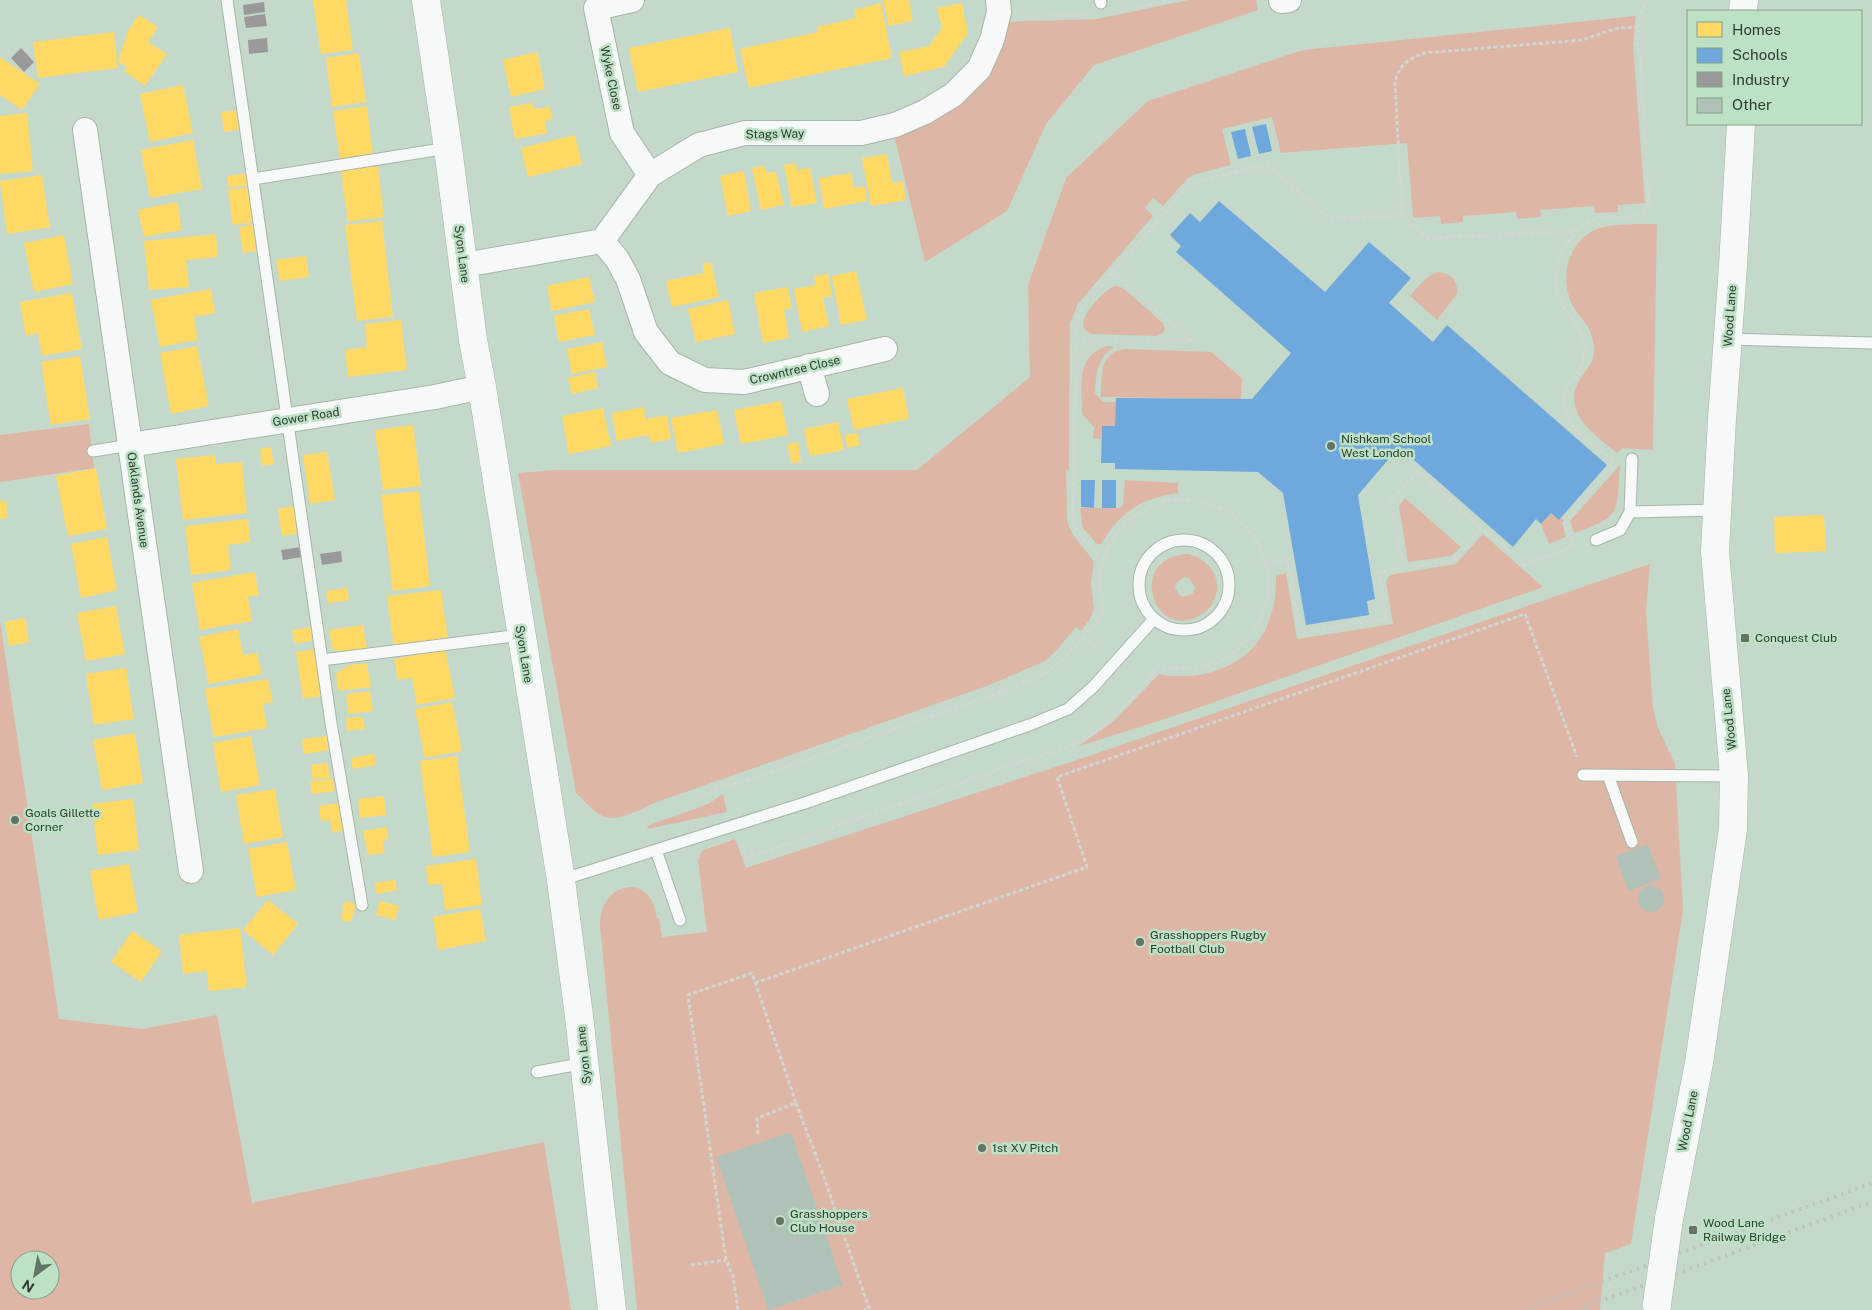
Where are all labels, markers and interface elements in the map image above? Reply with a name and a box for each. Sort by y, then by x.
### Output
legend [1687,10,1862,125]
text: Homes [1732,21,1781,38]
street label: Wyke Close [597,45,625,112]
text: Schools [1732,46,1788,63]
text: Industry [1732,71,1790,88]
text: Other [1732,96,1772,113]
street label: Stags Way [745,126,805,142]
street label: Syon Lane [452,224,473,284]
street label: Wood Lane [1721,285,1739,347]
street label: Crowntree Close [748,353,842,387]
street label: Gower Road [272,405,340,429]
place label: Nishkam School West London [1341,432,1431,460]
marker: Nishkam School West London [1325,440,1337,452]
street label: Oaklands Avenue [124,451,152,549]
street label: Syon Lane [513,624,535,684]
place label: Conquest Club [1755,631,1837,645]
marker: Conquest Club [1739,632,1751,644]
street label: Wood Lane [1719,687,1739,750]
place label: Goals Gillette Corner [25,806,100,834]
marker: Goals Gillette Corner [9,814,21,826]
place label: Grasshoppers Rugby Football Club [1150,928,1267,956]
marker: Grasshoppers Rugby Football Club [1134,936,1146,948]
street label: Syon Lane [574,1025,594,1085]
street label: Wood Lane [1675,1089,1701,1153]
place label: 1st XV Pitch [992,1141,1058,1155]
marker: 1st XV Pitch [976,1142,988,1154]
place label: Grasshoppers Club House [790,1207,868,1235]
marker: Grasshoppers Club House [774,1215,786,1227]
place label: Wood Lane Railway Bridge [1703,1216,1786,1244]
marker: Wood Lane Railway Bridge [1687,1224,1699,1236]
north arrow [10,1250,60,1300]
text: N [19,1276,37,1296]

